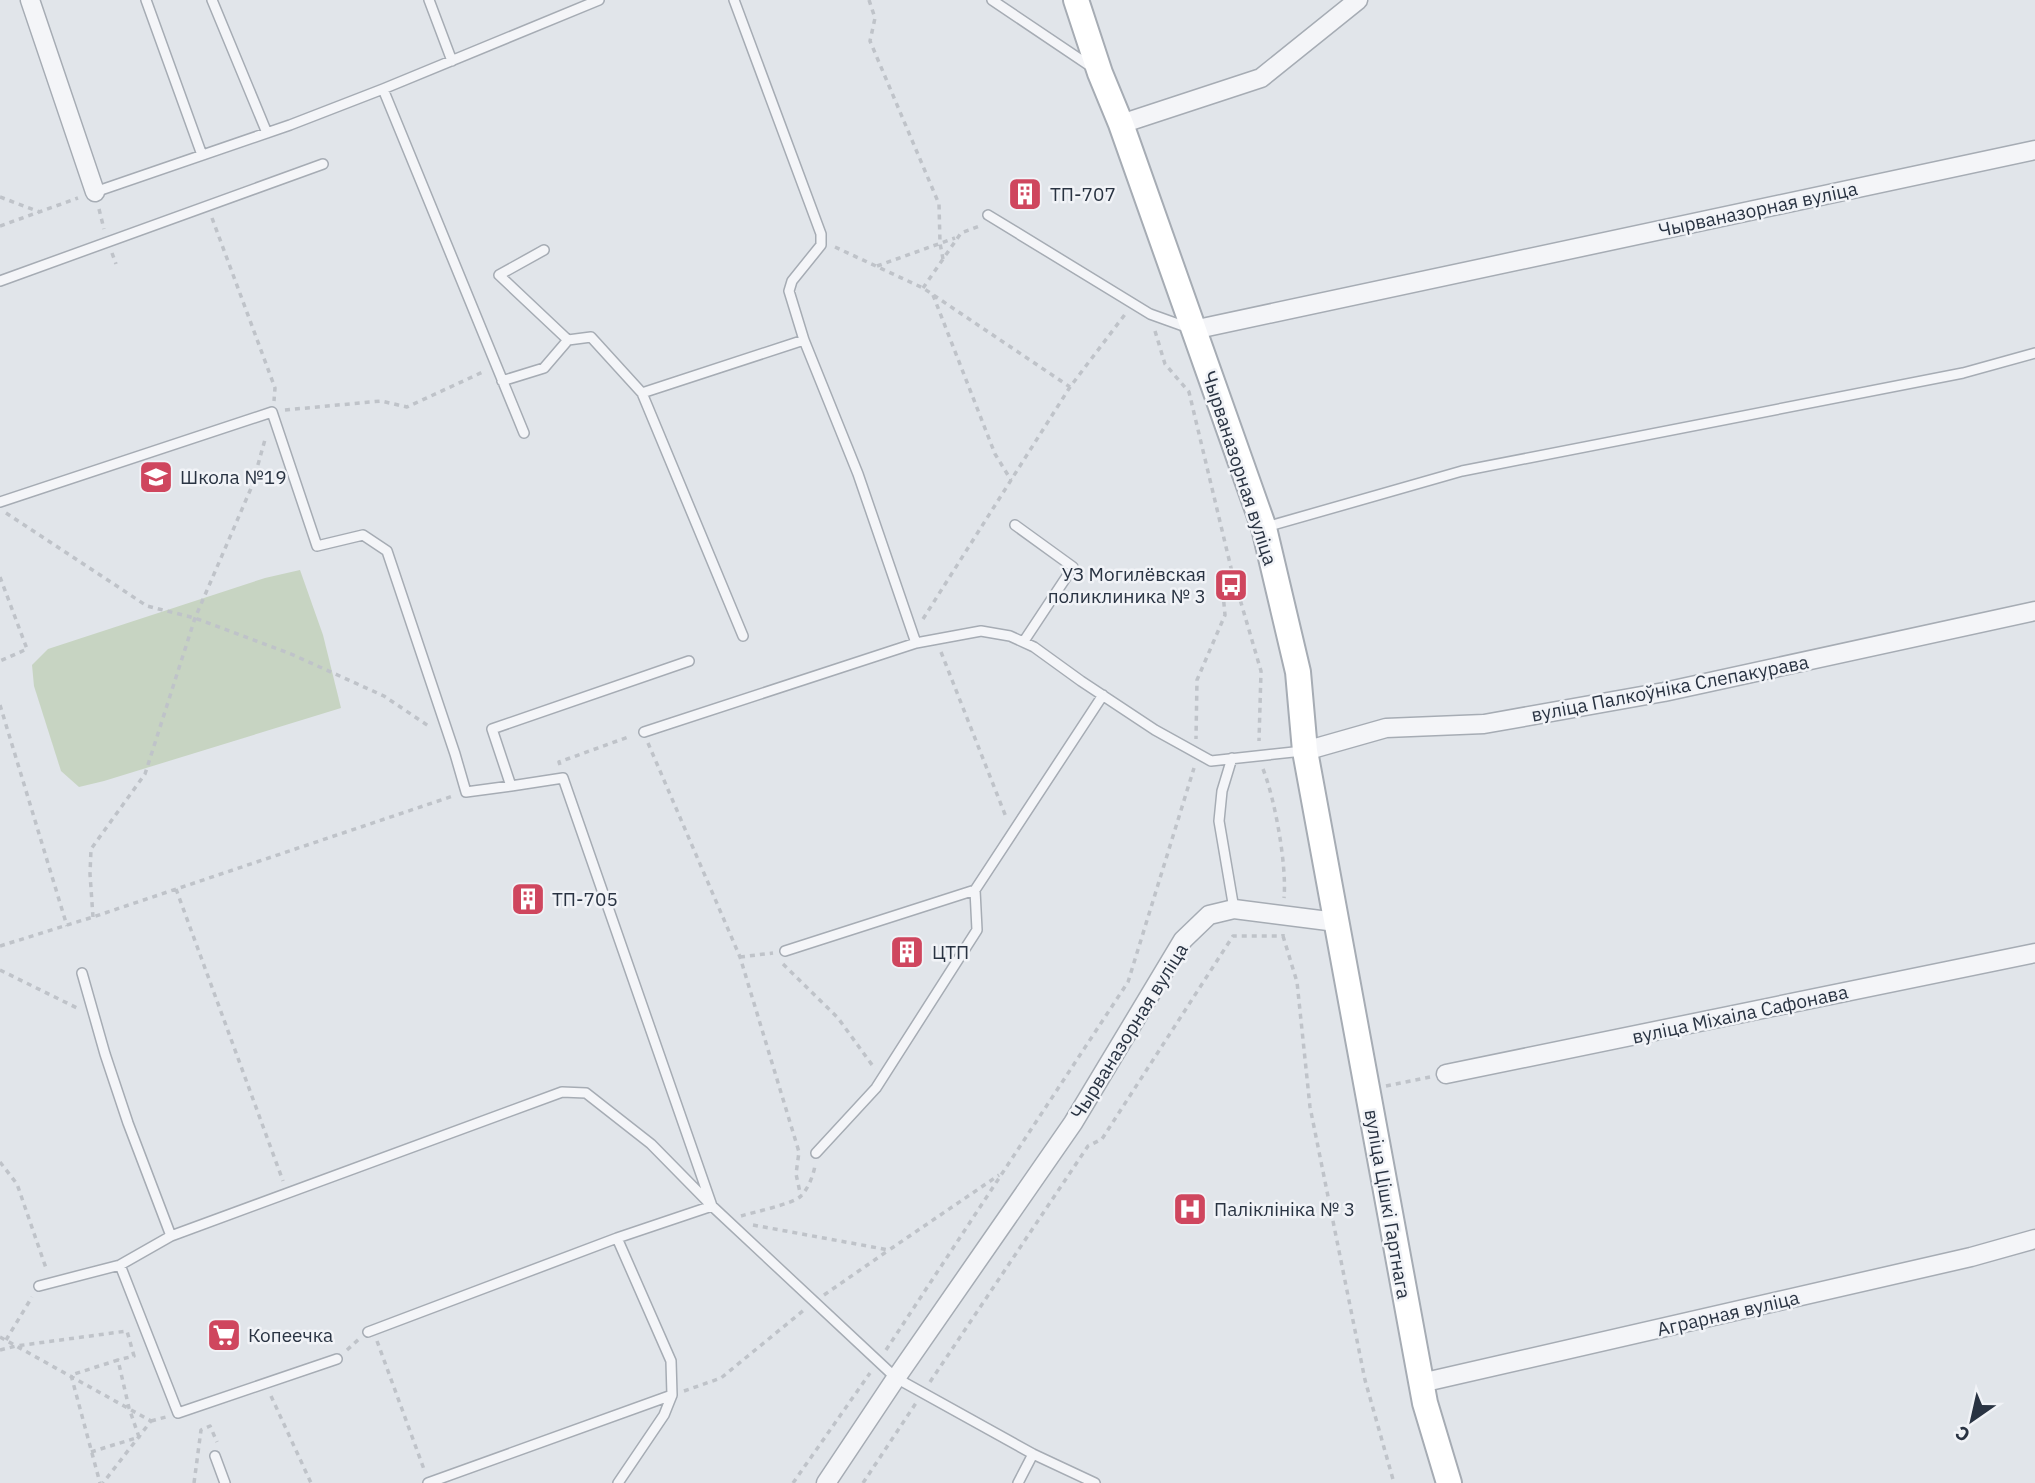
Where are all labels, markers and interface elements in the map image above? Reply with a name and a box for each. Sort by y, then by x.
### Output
building icon: ТП-707 [1006,175,1044,213]
street label: Чырваназорная вуліца [1656,176,1860,242]
place label: ТП-707 [1050,182,1116,206]
street label: Чырваназорная вуліца [1197,368,1283,568]
school or university icon: Школа №19 [137,458,175,496]
place label: Школа №19 [180,465,287,489]
place label: УЗ Могилёвская поликлиника № 3 [1048,562,1206,608]
bus stop icon: УЗ Могилёвская поликлиника № 3 [1212,566,1250,604]
street label: вуліца Палкоўніка Слепакурава [1529,649,1811,727]
building icon: ТП-705 [509,880,547,918]
place label: ТП-705 [552,887,618,911]
building icon: ЦТП [888,933,926,971]
street label: Чырваназорная вуліца [1065,939,1193,1123]
place label: ЦТП [932,940,969,964]
street label: вуліца Міхаіла Сафонава [1630,979,1850,1049]
street label: вуліца Цішкі Гартнага [1360,1107,1416,1301]
hospital icon: Паліклініка № 3 [1171,1190,1209,1228]
place label: Паліклініка № 3 [1214,1197,1355,1221]
street label: Аграрная вуліца [1655,1285,1801,1341]
supermarket icon: Копеечка [205,1316,243,1354]
place label: Копеечка [248,1323,333,1347]
north arrow [1937,1385,2007,1455]
text: С [1951,1421,1974,1448]

